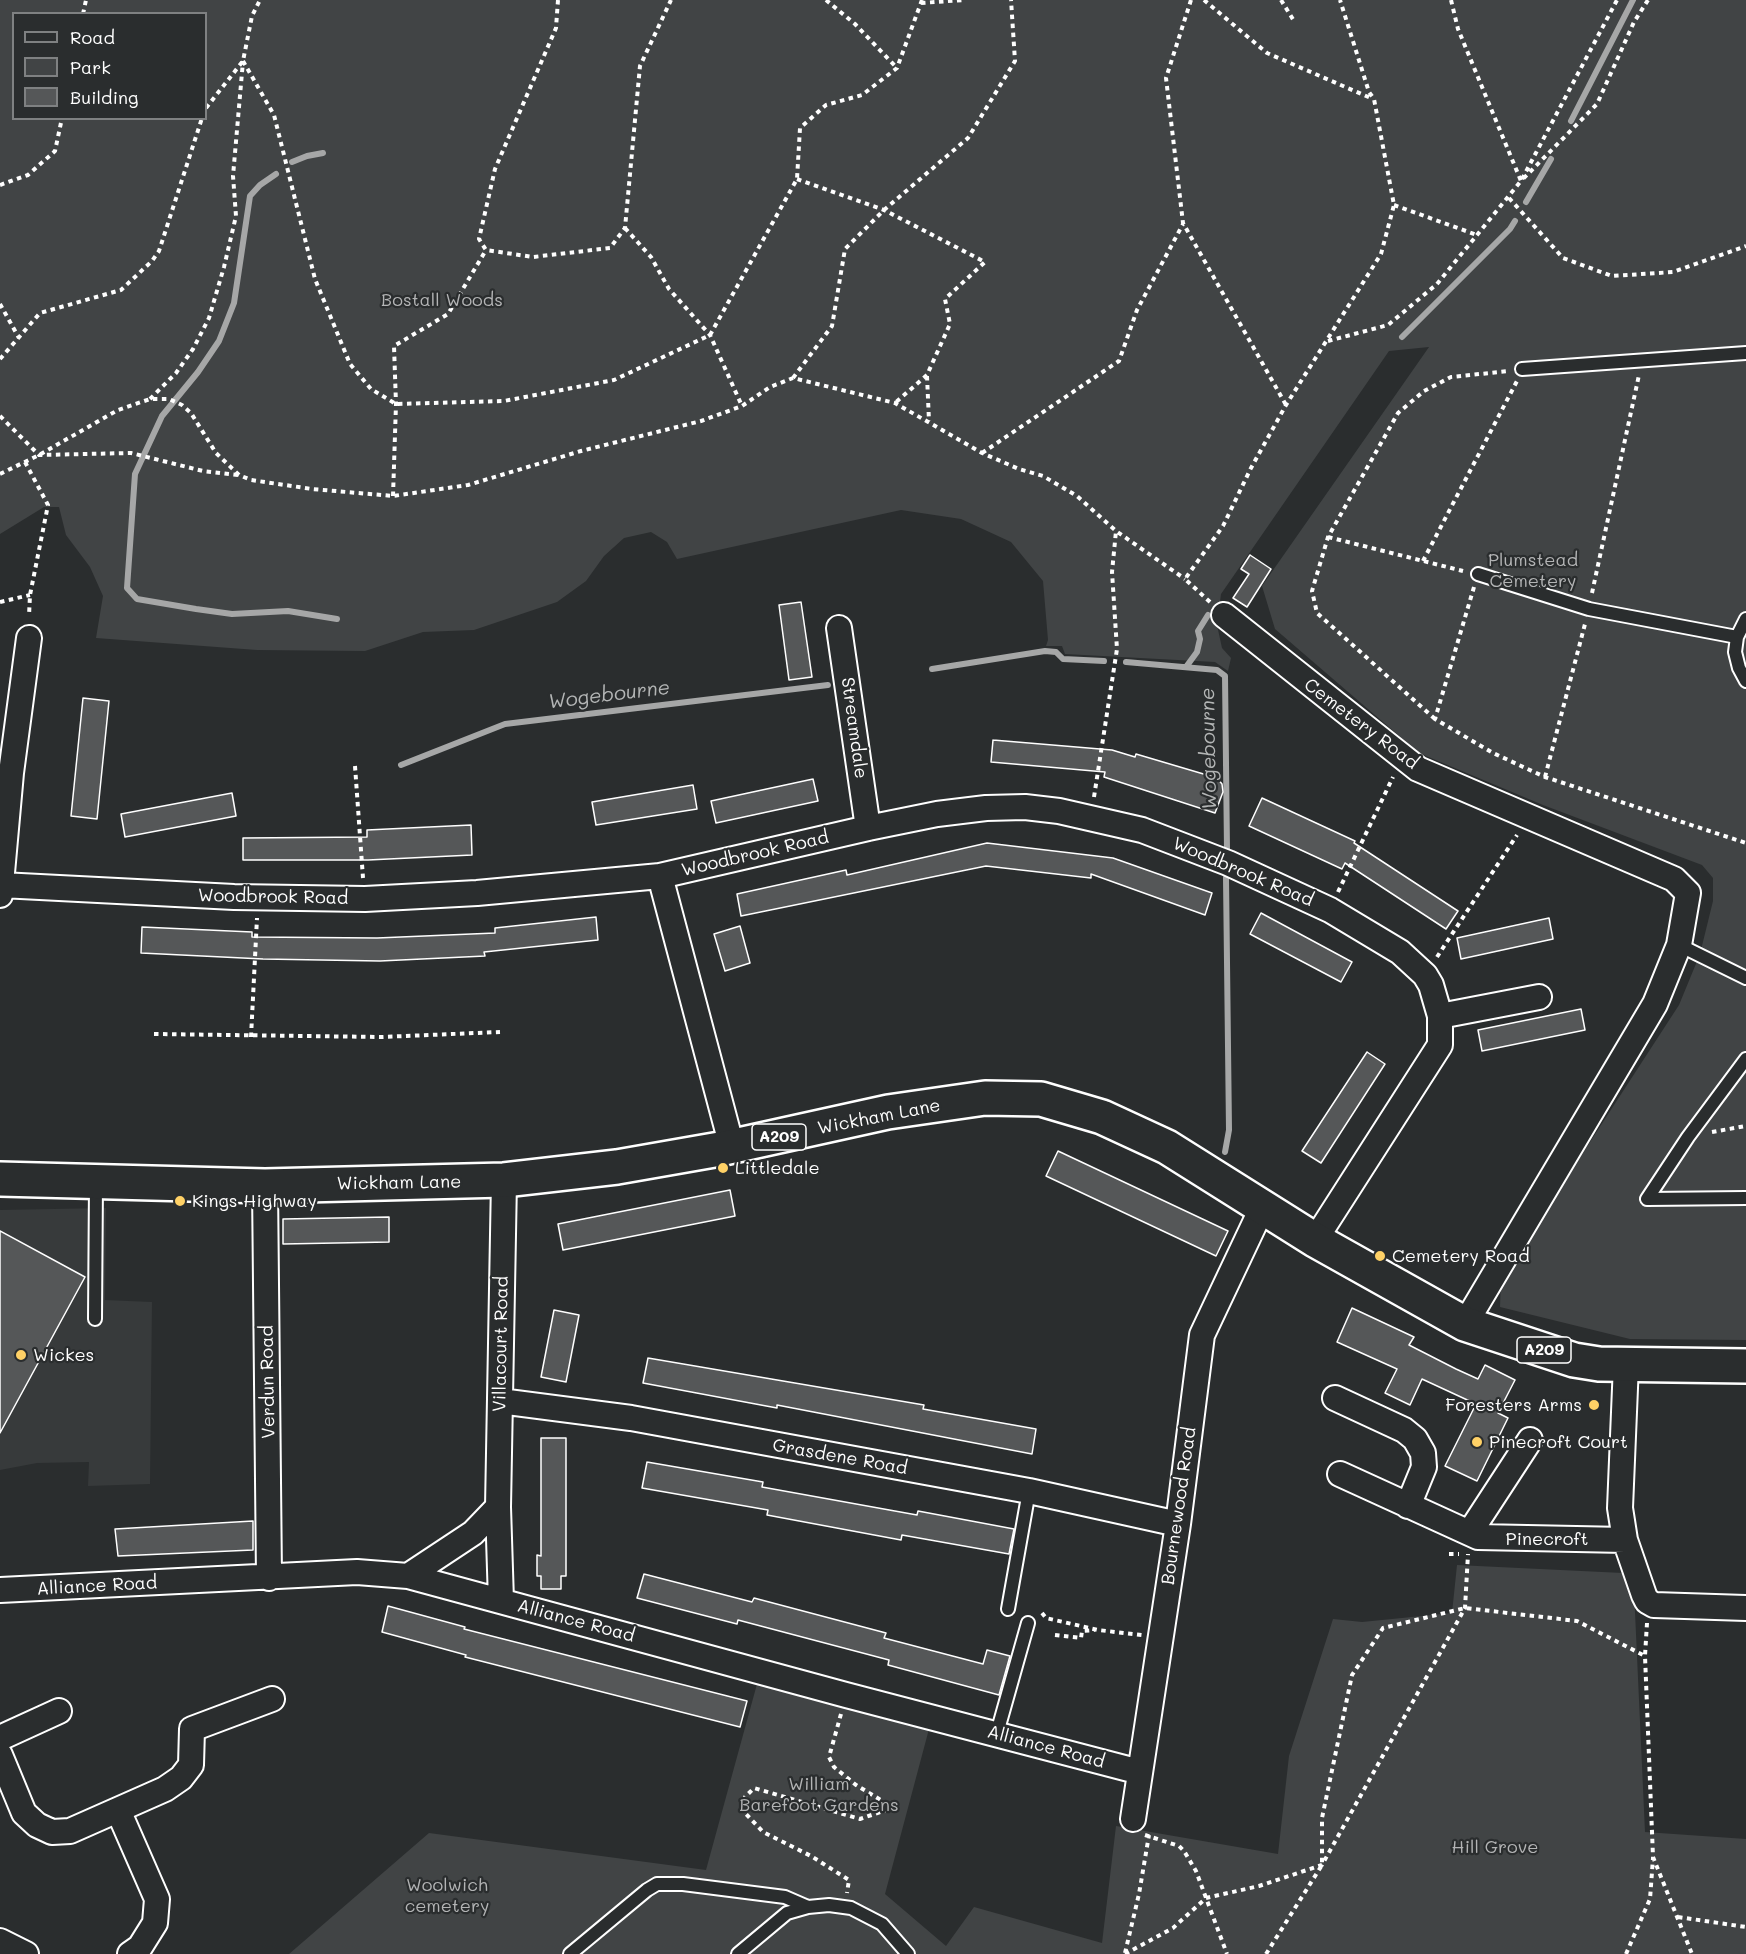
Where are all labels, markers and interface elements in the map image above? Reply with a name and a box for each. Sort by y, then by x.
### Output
legend [12,12,207,120]
text: Road [70,25,115,49]
text: Park [70,55,111,79]
text: Building [70,85,138,109]
park label: Bostall Woods [381,289,503,311]
park label: Plumstead Cemetery [1488,549,1578,592]
street label: Cemetery Road [1300,674,1422,774]
water label: Wogebourne [547,676,671,714]
street label: Streamdale [836,676,872,780]
water label: Wogebourne [1196,688,1222,810]
street label: Woodbrook Road [679,827,831,881]
street label: Woodbrook Road [1169,833,1317,911]
street label: Woodbrook Road [198,885,348,909]
street label: Wickham Lane [816,1094,942,1140]
road number: A209 [752,1124,806,1150]
place label: Littledale [735,1157,820,1179]
marker: Littledale [716,1161,730,1175]
street label: Wickham Lane [336,1171,462,1195]
place label: Kings Highway [192,1190,317,1212]
marker: Kings Highway [173,1194,187,1208]
place label: Cemetery Road [1392,1245,1530,1267]
marker: Cemetery Road [1373,1249,1387,1263]
street label: Villacourt Road [489,1276,513,1412]
street label: Verdun Road [256,1325,280,1439]
road number: A209 [1517,1337,1571,1363]
place label: Wickes [33,1344,94,1366]
marker: Wickes [14,1348,28,1362]
place label: Foresters Arms [1445,1394,1582,1416]
marker: Foresters Arms [1587,1398,1601,1412]
street label: Bournewood Road [1157,1426,1201,1586]
place label: Pinecroft Court [1489,1431,1628,1453]
street label: Grasdene Road [771,1435,909,1479]
marker: Pinecroft Court [1470,1435,1484,1449]
street label: Pinecroft [1506,1528,1588,1550]
street label: Alliance Road [36,1572,158,1600]
street label: Alliance Road [515,1595,637,1647]
street label: Alliance Road [985,1721,1107,1773]
park label: William Barefoot Gardens [739,1773,899,1816]
park label: Hill Grove [1452,1836,1538,1858]
park label: Woolwich cemetery [405,1874,489,1916]

